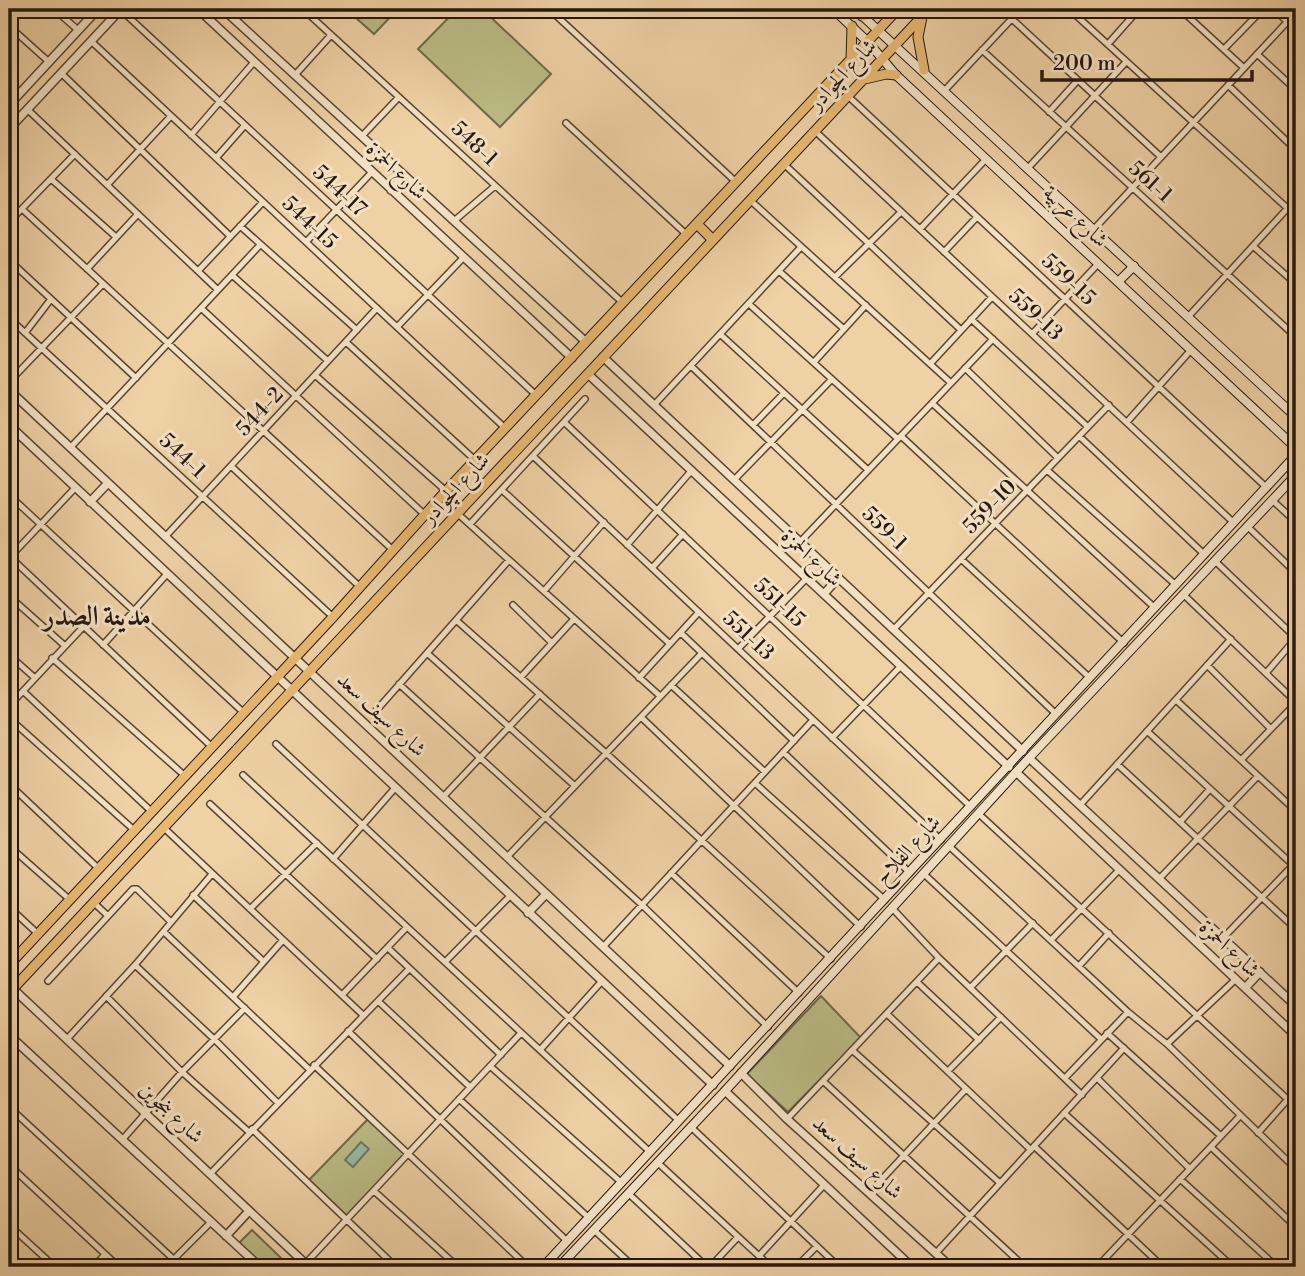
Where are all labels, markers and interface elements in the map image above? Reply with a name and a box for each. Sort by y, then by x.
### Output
street label: شارع الچوادر [802,34,886,120]
scale bar [1042,38,1252,82]
text: 200 m [1053,51,1116,77]
street label: 548-1 [445,116,503,172]
street label: شارع الحمزة [357,136,432,209]
street label: 561-1 [1123,156,1177,208]
street label: 544-17 [307,160,372,223]
street label: شارع عربية [1034,180,1113,256]
street label: 544-15 [276,191,342,255]
street label: 559-15 [1035,248,1101,312]
street label: 559-13 [1002,283,1068,347]
street label: 544-2 [231,382,289,442]
street label: 544-1 [153,428,211,484]
street label: شارع الچوادر [415,448,499,534]
street label: 559-10 [958,474,1022,540]
street label: 559-1 [856,501,912,557]
street label: شارع الحمزة [772,523,847,596]
street label: 551-15 [748,573,810,633]
district label: مدينة الصدر [40,599,151,634]
street label: 551-13 [717,606,779,666]
street label: شارع سيف سعد [328,667,431,766]
street label: شارع الفلاح [869,810,950,893]
street label: شارع الحمزة [1190,914,1265,987]
street label: شارع بنجوين [131,1077,209,1152]
street label: شارع سيف سعد [804,1111,908,1208]

